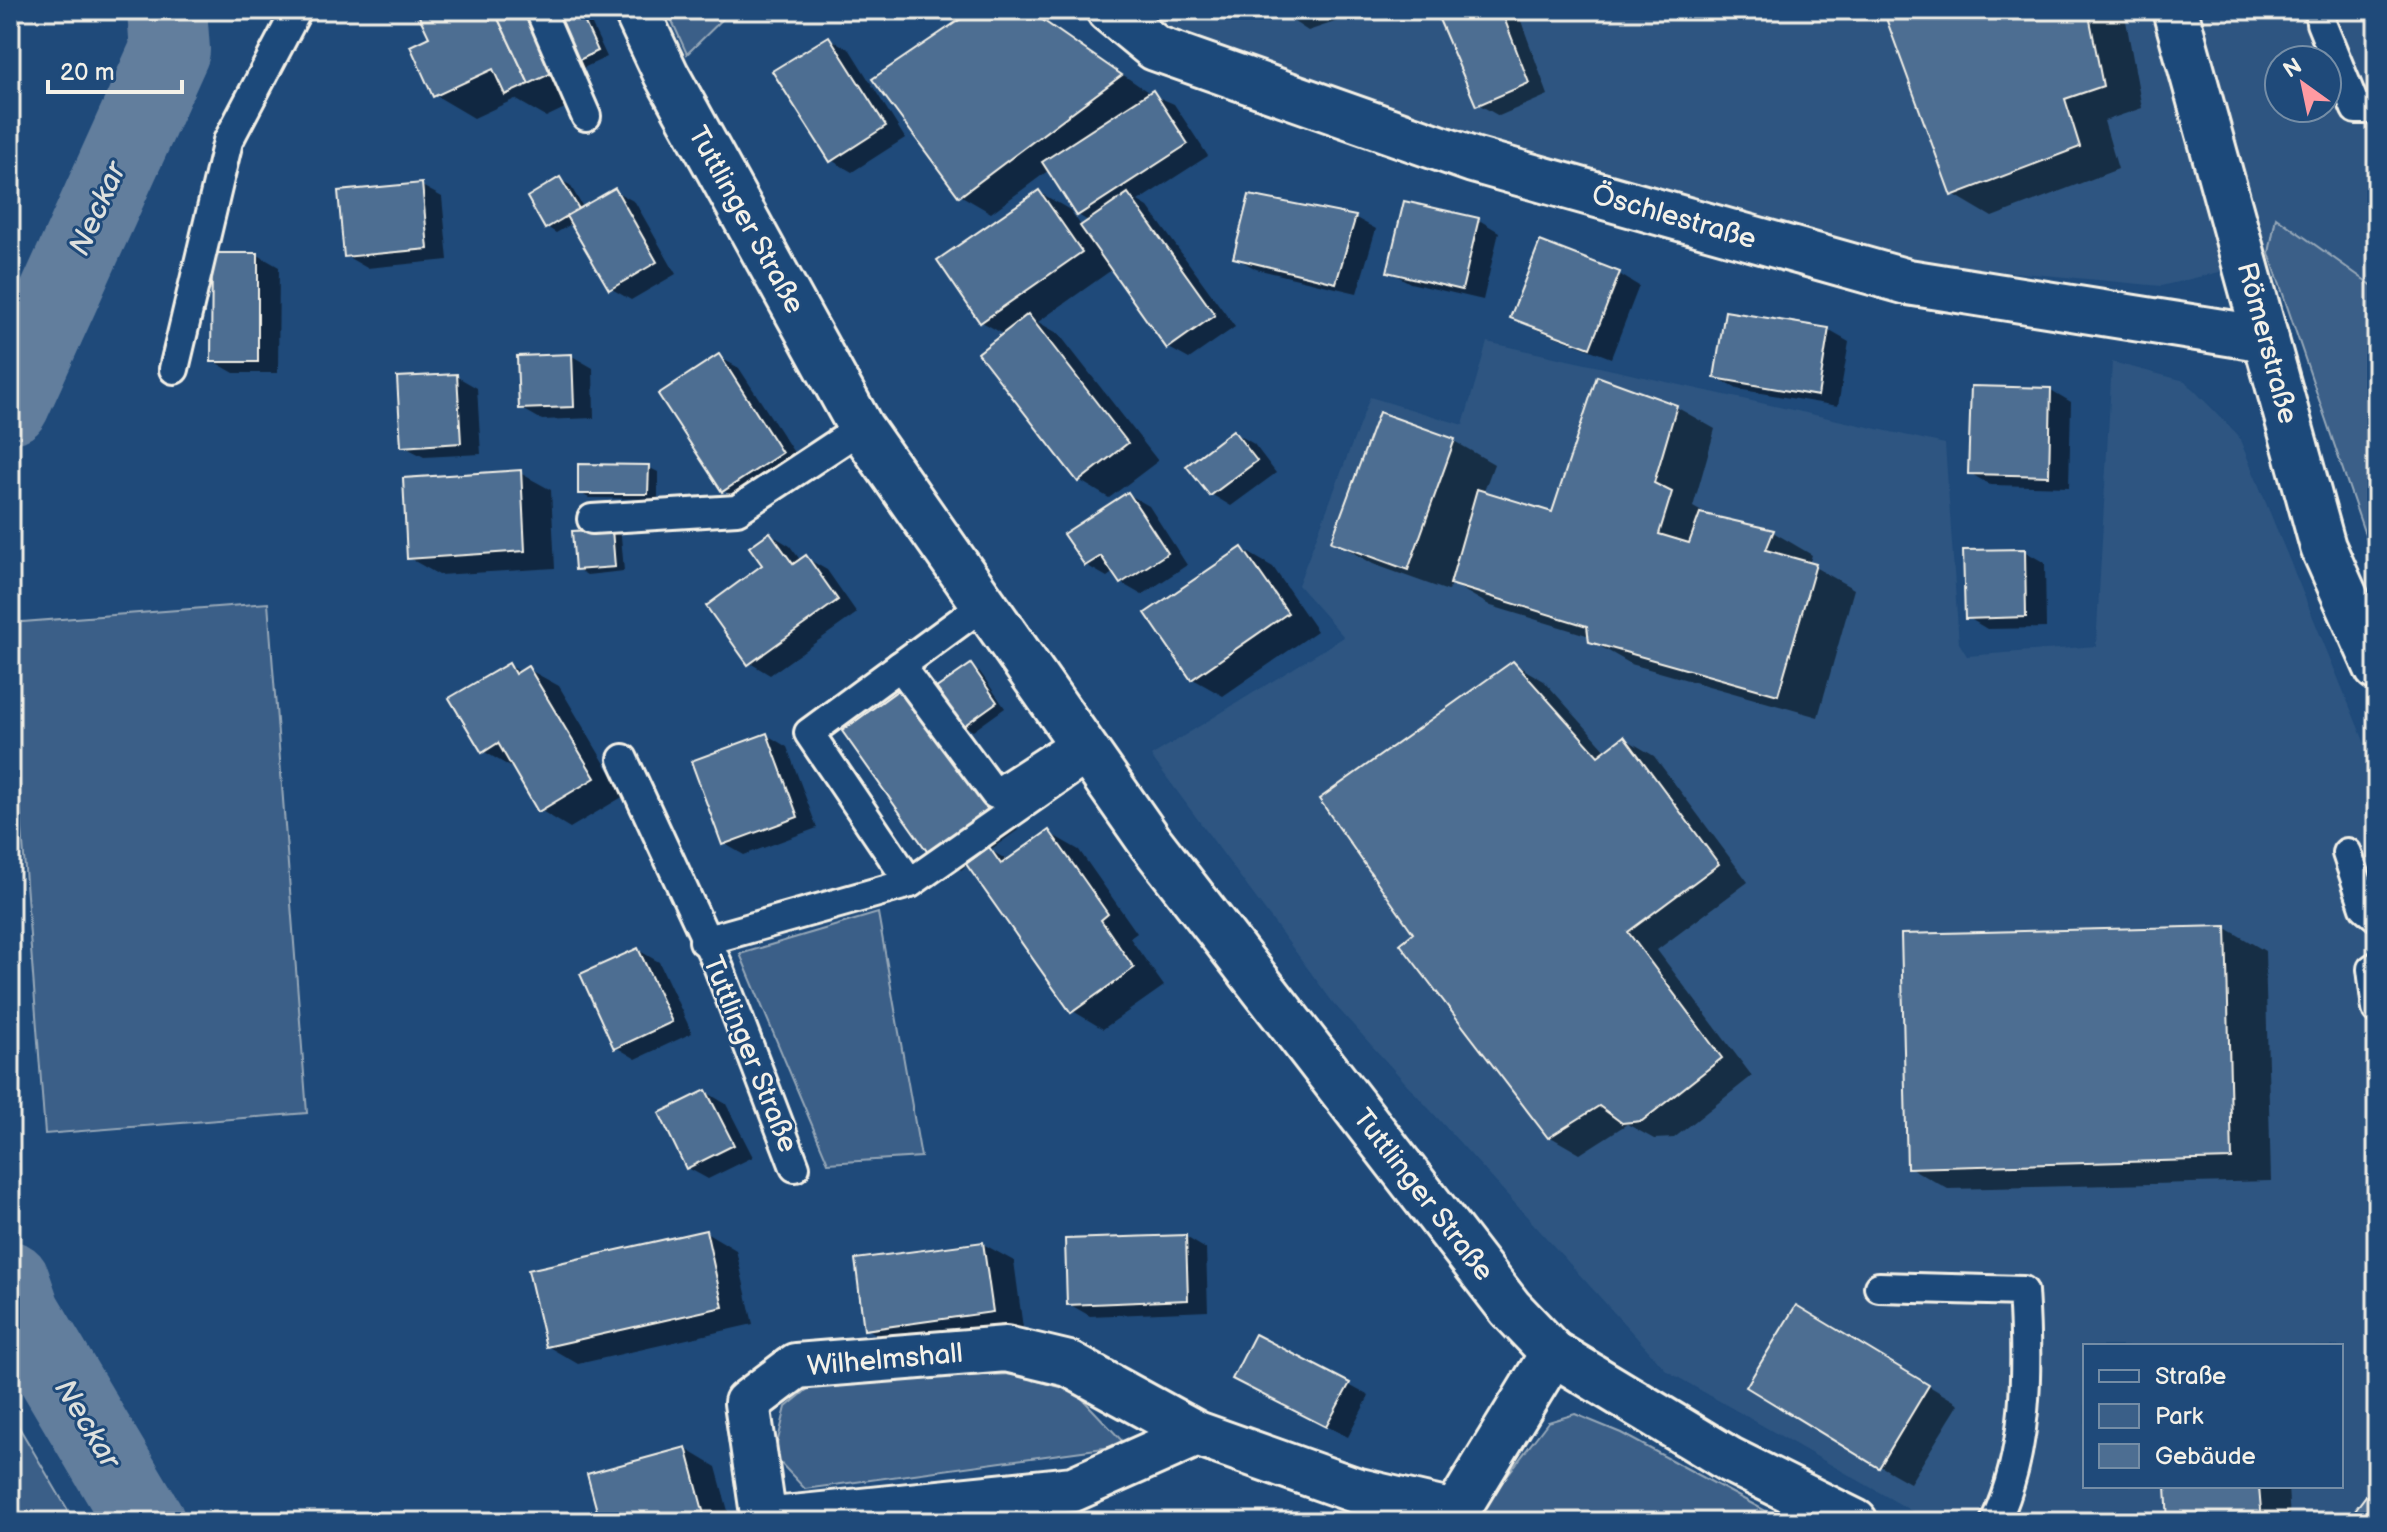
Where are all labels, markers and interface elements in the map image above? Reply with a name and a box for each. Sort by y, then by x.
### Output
scale bar [48,44,182,94]
north arrow [2263,44,2343,124]
text: N [2279,53,2307,84]
text: 20 m [60,58,115,87]
street label: Tuttlinger Straße [681,121,811,319]
water label: Neckar [62,155,135,261]
street label: Öschlestraße [1588,177,1760,256]
street label: Römerstraße [2230,259,2304,427]
street label: Tuttlinger Straße [696,951,804,1157]
street label: Tuttlinger Straße [1346,1102,1500,1288]
street label: Wilhelmshall [806,1337,964,1383]
legend [2083,1344,2343,1488]
text: Straße [2155,1362,2226,1391]
water label: Neckar [46,1373,129,1477]
text: Park [2155,1402,2203,1431]
text: Gebäude [2155,1442,2256,1471]

